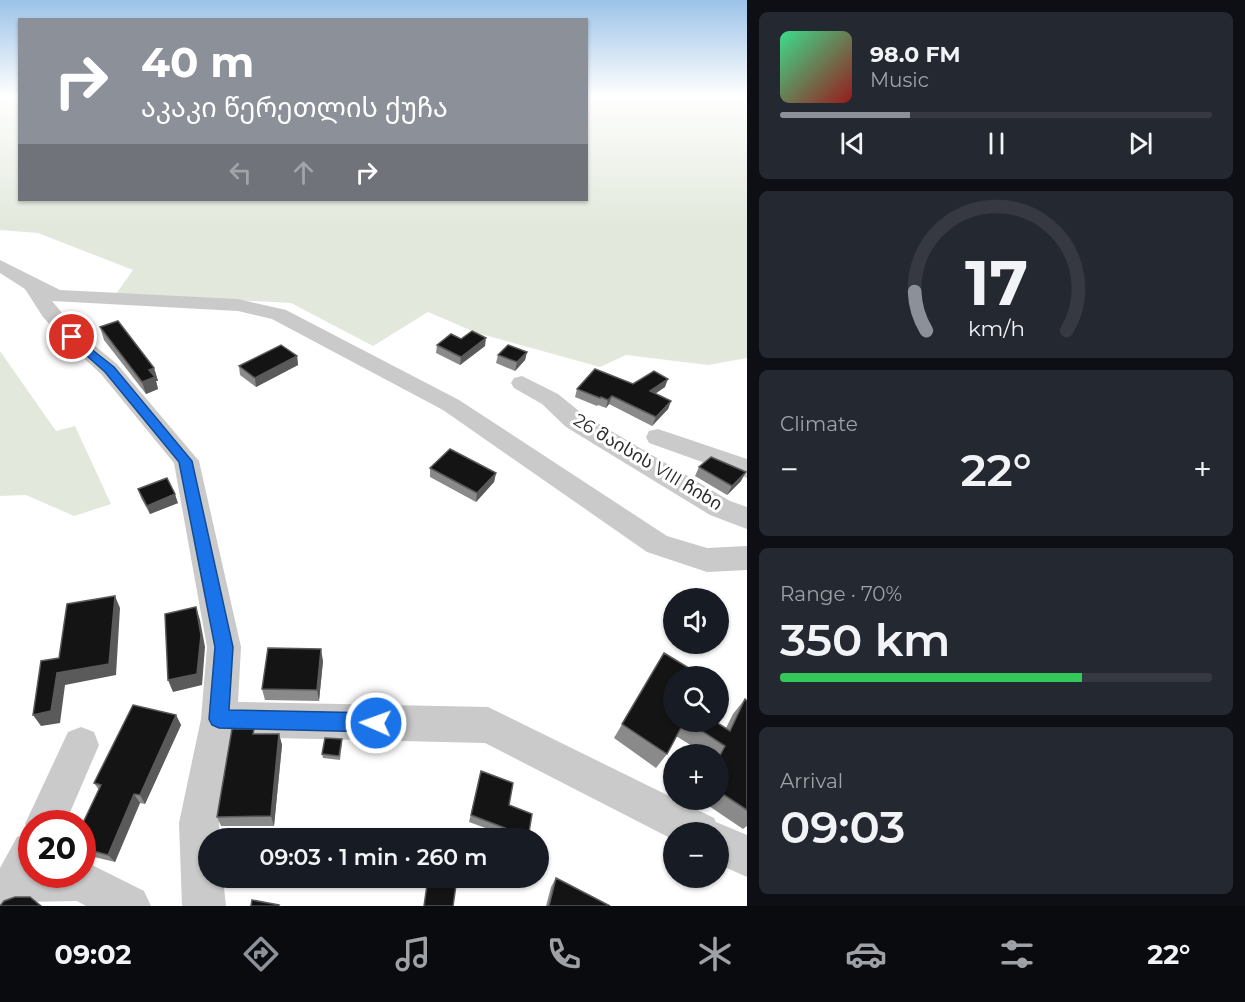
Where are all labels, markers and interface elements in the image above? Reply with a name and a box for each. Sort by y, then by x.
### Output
text: 40 m [141,36,254,88]
text: 98.0 FM [870,41,960,68]
icon: right [42,42,120,120]
text: Music [870,68,929,92]
text: აკაკი წერეთლის ქუჩა [141,91,448,124]
icon: previous [836,127,869,160]
icon: pause [980,127,1013,160]
icon: next [1124,127,1157,160]
icon: left [224,156,257,189]
icon: ahead [287,156,320,189]
icon: right [350,156,383,189]
text: 17 [964,245,1028,321]
pin [46,311,97,362]
text: km/h [967,316,1025,342]
icon: arrive [55,320,88,353]
street label: 26 მაისის VIII ჩიხი [570,409,726,515]
text: Climate [780,412,858,436]
text: 22° [960,442,1032,497]
text: − [780,449,799,489]
text: + [1193,449,1212,489]
text: Range · 70% [780,582,902,606]
map controls [663,588,729,888]
button: sound [663,588,729,654]
text: 350 km [780,612,950,667]
button: search [663,666,729,732]
position arrow [344,691,408,755]
button: + [663,744,729,810]
text: Arrival [780,769,843,793]
text: 09:03 [780,799,906,854]
speed limit sign: 20 [18,810,96,888]
button: − [663,822,729,888]
text: 09:03 · 1 min · 260 m [260,844,487,871]
icon: directions [240,933,282,975]
icon: music [392,933,434,975]
icon: phone [543,933,585,975]
icon: climate [694,933,736,975]
icon: car [845,933,887,975]
icon: filters [996,933,1038,975]
text: 09:02 [55,938,131,971]
text: 22° [1147,938,1190,971]

